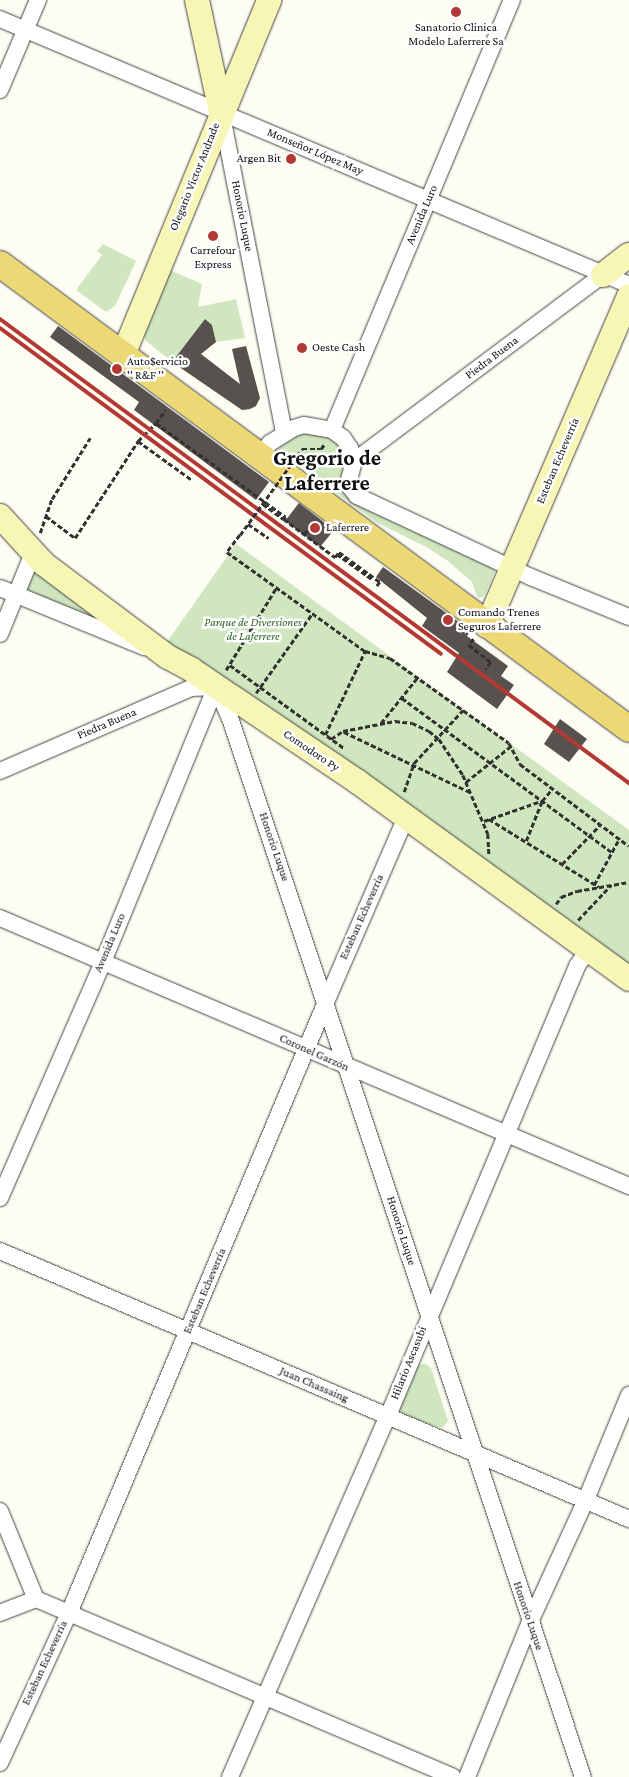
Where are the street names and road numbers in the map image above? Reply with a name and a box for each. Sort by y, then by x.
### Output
street label: Olegario Victor Andrade [167,121,223,233]
street label: Monseñor López May [265,125,365,179]
street label: Honorio Luque [228,179,256,253]
street label: Avenida Luro [403,183,441,247]
street label: Piedra Buena [463,333,521,383]
street label: Esteban Echeverría [533,416,583,506]
street label: Piedra Buena [75,705,139,743]
street label: Comodoro Py [280,727,342,775]
street label: Honorio Luque [255,811,293,883]
street label: Esteban Echeverría [337,872,387,962]
street label: Avenida Luro [91,911,129,975]
street label: Coronel Garzón [277,1031,351,1075]
street label: Honorio Luque [383,1195,419,1267]
street label: Esteban Echeverría [180,1246,230,1336]
street label: Hilario Ascasubi [388,1324,430,1402]
street label: Juan Chassaing [277,1364,351,1406]
street label: Honorio Luque [509,1580,547,1652]
street label: Esteban Echeverría [19,1618,71,1708]

